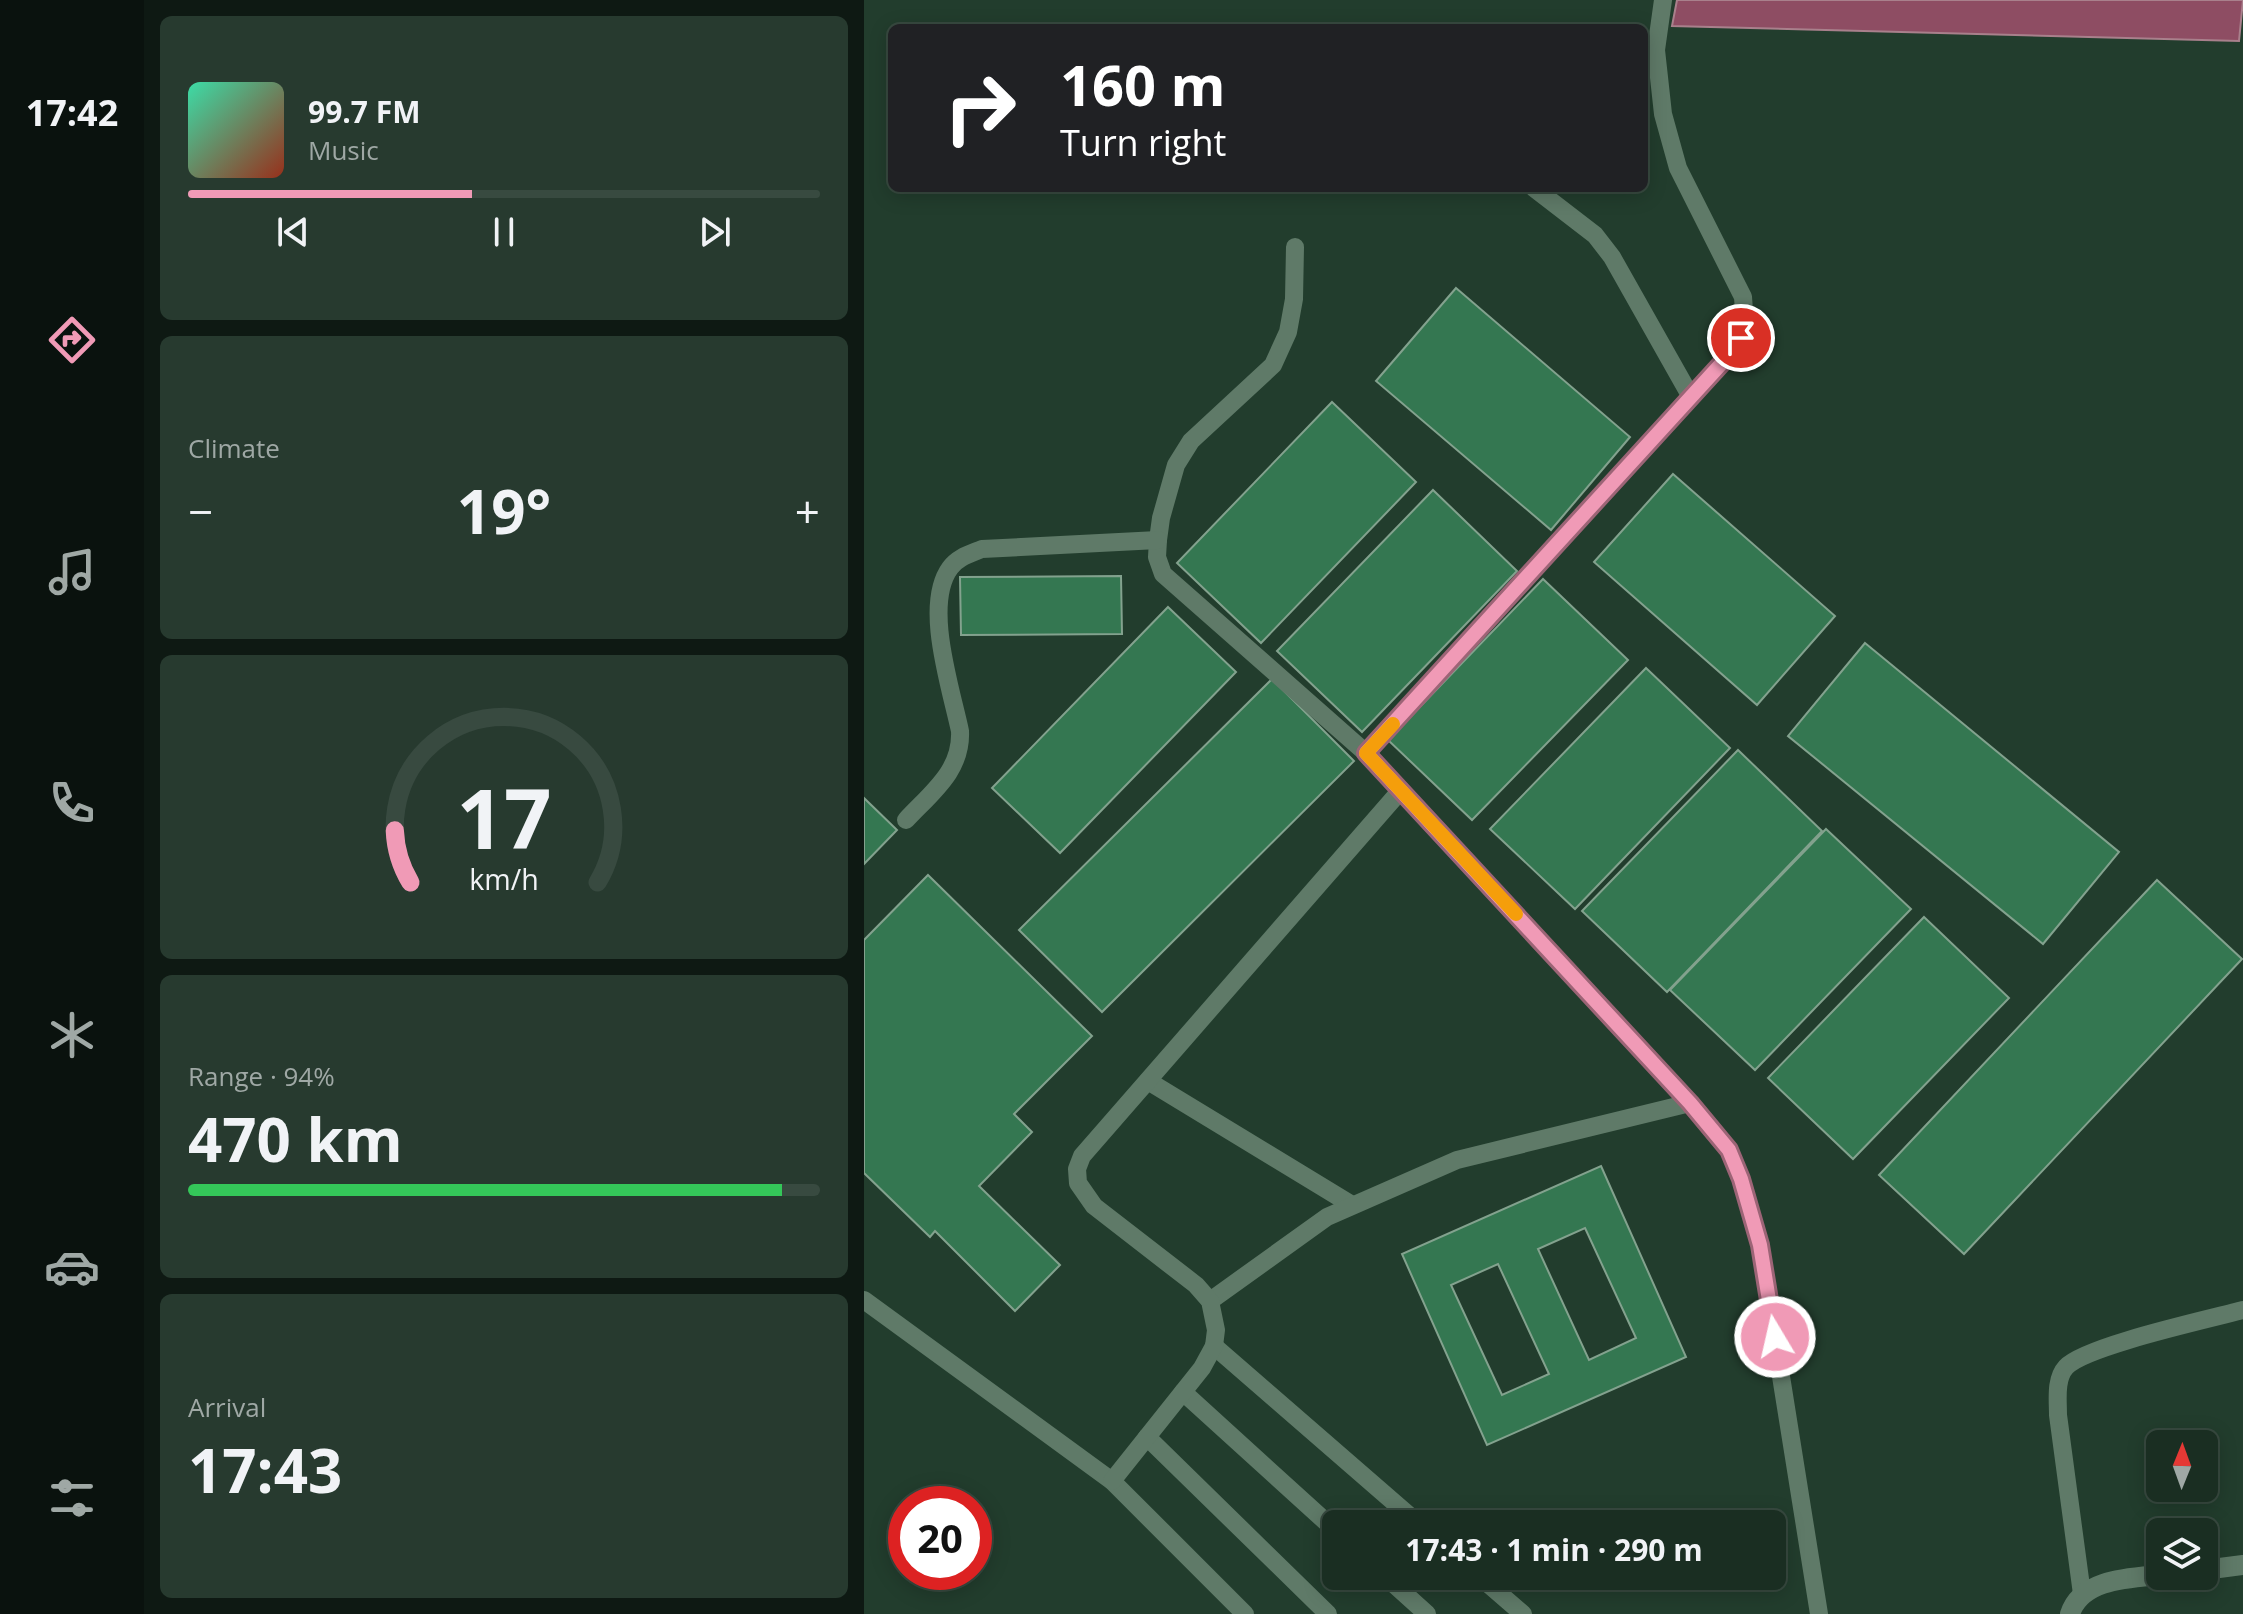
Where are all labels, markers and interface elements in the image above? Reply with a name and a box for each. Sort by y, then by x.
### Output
text: 160 m [1060,46,1226,122]
icon: right [928,56,1032,160]
text: 17:42 [26,88,118,137]
text: 99.7 FM [308,91,421,132]
text: Turn right [1060,118,1226,167]
text: Music [308,132,379,168]
icon: previous [271,210,315,254]
icon: pause [482,210,526,254]
icon: next [693,210,737,254]
pin [1707,304,1775,372]
icon: directions [44,312,100,368]
icon: arrive [1719,316,1763,360]
text: Climate [188,430,280,466]
text: 19° [457,470,551,552]
text: − [188,481,213,541]
text: + [795,481,820,541]
icon: music [44,544,100,600]
text: 17 [456,760,552,873]
icon: phone [44,775,100,831]
text: km/h [469,859,539,898]
icon: climate [44,1007,100,1063]
text: Range · 94% [188,1058,335,1094]
text: 470 km [188,1098,403,1180]
icon: car [44,1239,100,1295]
position arrow [1733,1295,1817,1379]
text: Arrival [188,1389,266,1425]
text: 17:43 [188,1429,342,1511]
north arrow [2146,1430,2218,1502]
map controls [2146,1430,2218,1590]
icon: filters [44,1470,100,1526]
speed limit sign: 20 [888,1486,992,1590]
button: layers [2146,1518,2218,1590]
text: 17:43 · 1 min · 290 m [1405,1529,1703,1570]

